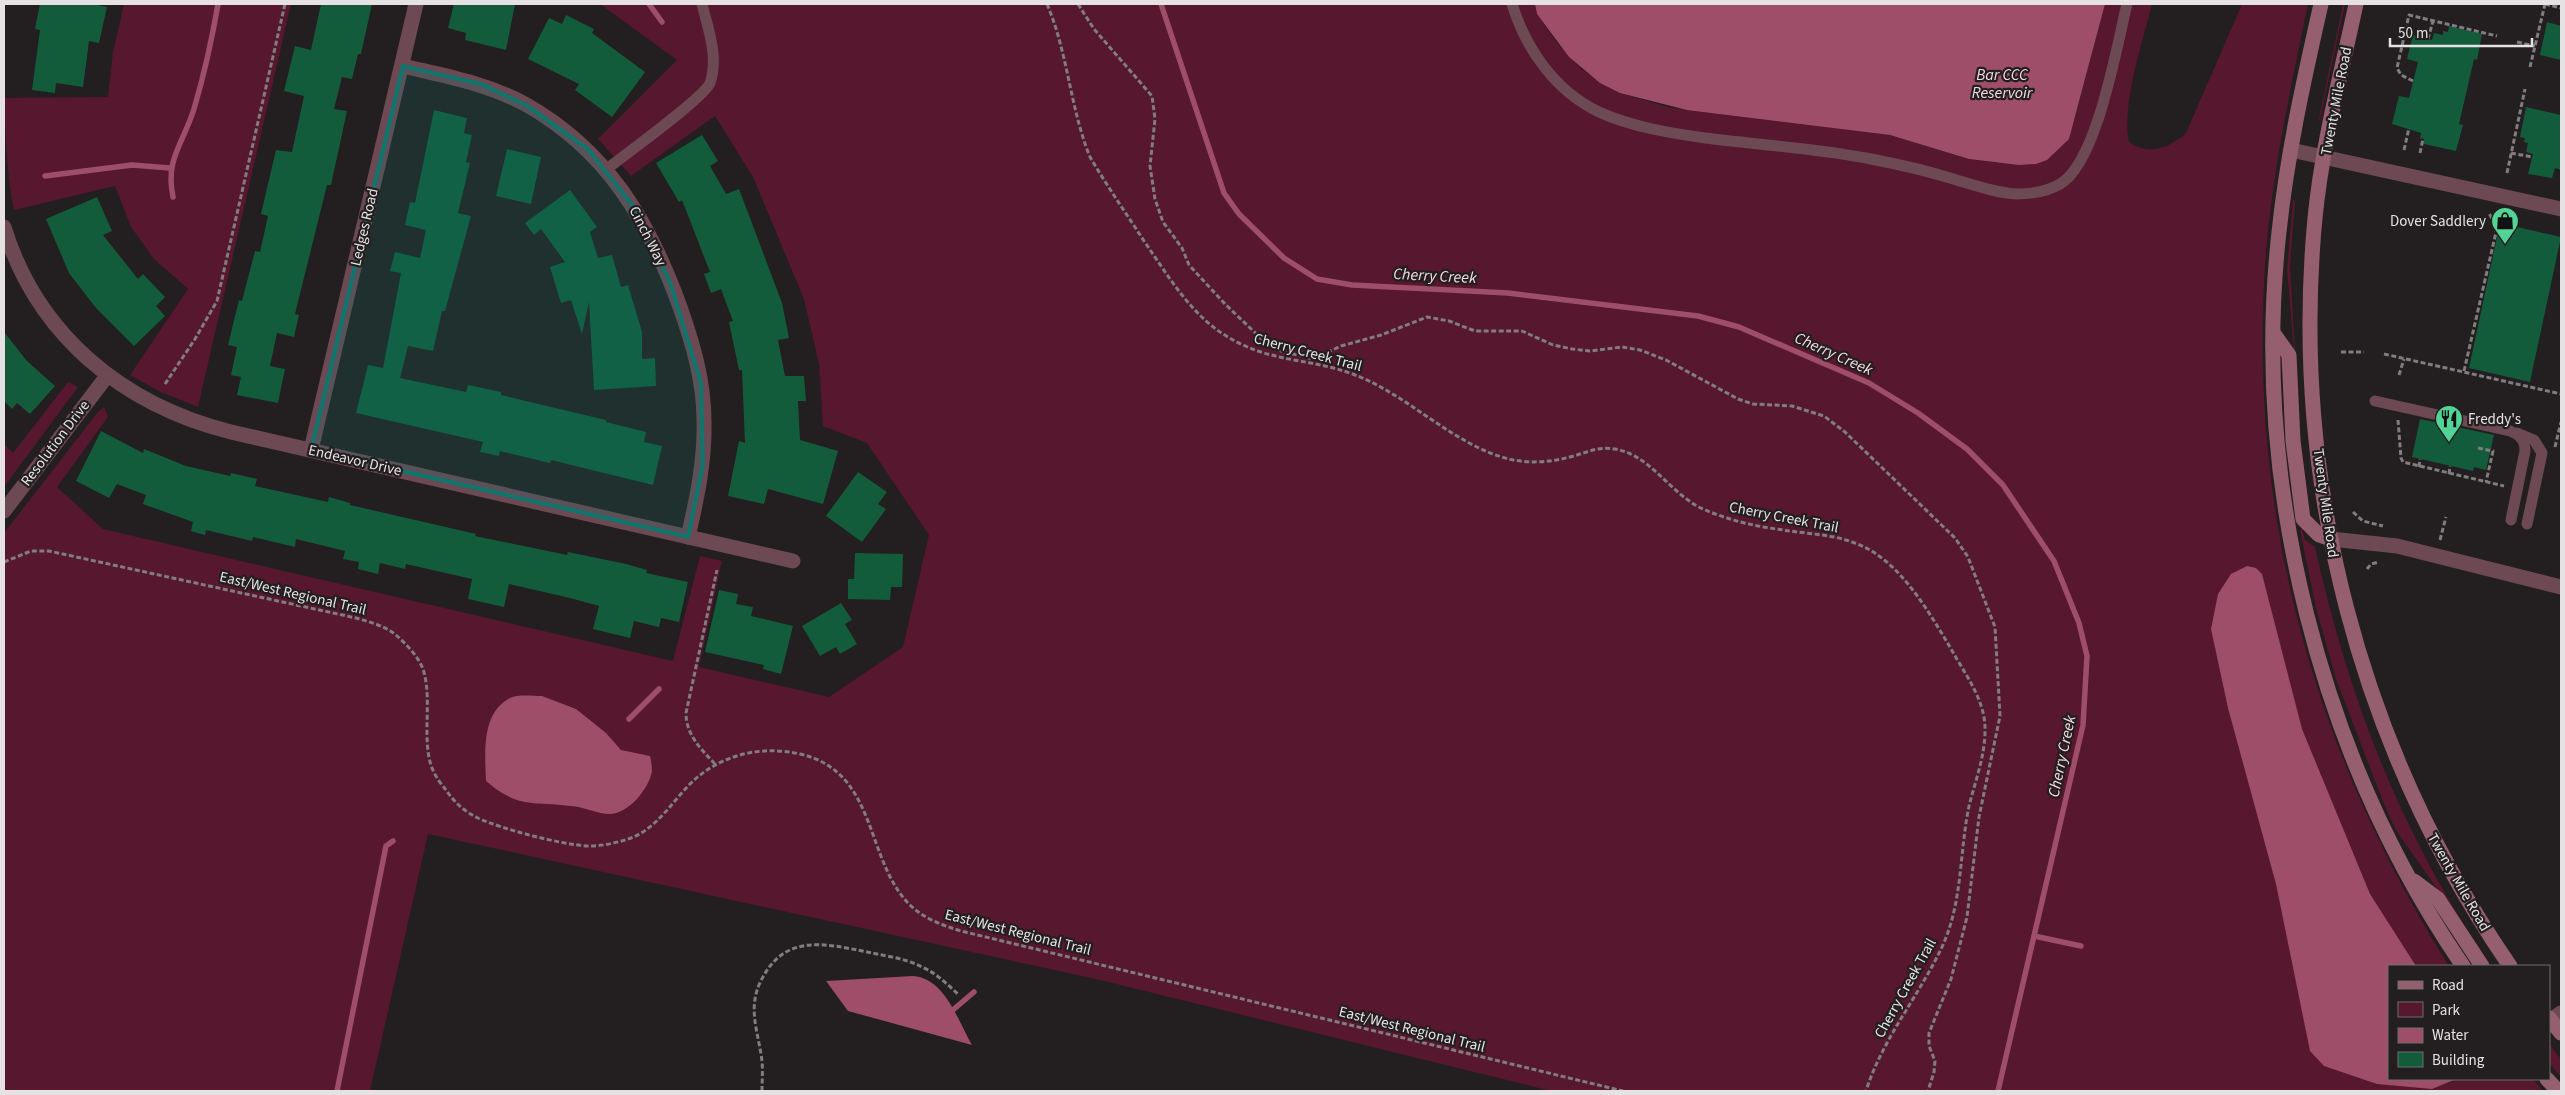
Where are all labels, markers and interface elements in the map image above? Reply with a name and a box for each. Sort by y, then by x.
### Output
scale bar [2390,15,2532,47]
text: 50 m [2398,23,2428,44]
street label: Twenty Mile Road [2316,45,2357,157]
water label: Bar CCC Reservoir [1972,64,2034,104]
street label: Ledges Road [345,186,384,268]
street label: Cinch Way [624,203,672,270]
shop icon: Dover Saddlery [2490,206,2520,245]
place label: Dover Saddlery [2390,211,2486,232]
water label: Cherry Creek [1393,263,1478,289]
water label: Cherry Creek [1791,327,1876,381]
street label: Cherry Creek Trail [1251,328,1364,377]
street label: Resolution Drive [16,396,95,491]
restaurant icon: Freddy's [2434,404,2464,443]
place label: Freddy's [2468,409,2521,430]
street label: Endeavor Drive [306,440,404,481]
street label: Twenty Mile Road [2307,447,2344,559]
street label: Cherry Creek Trail [1727,497,1841,538]
street label: East/West Regional Trail [217,566,369,621]
water label: Cherry Creek [2043,713,2081,799]
street label: Twenty Mile Road [2422,829,2495,935]
street label: East/West Regional Trail [943,904,1093,961]
street label: Cherry Creek Trail [1869,934,1942,1042]
legend [2388,965,2550,1080]
text: Road [2432,975,2464,996]
text: Park [2432,1000,2461,1021]
street label: East/West Regional Trail [1337,1001,1487,1058]
text: Water [2432,1025,2469,1046]
text: Building [2432,1050,2485,1071]

